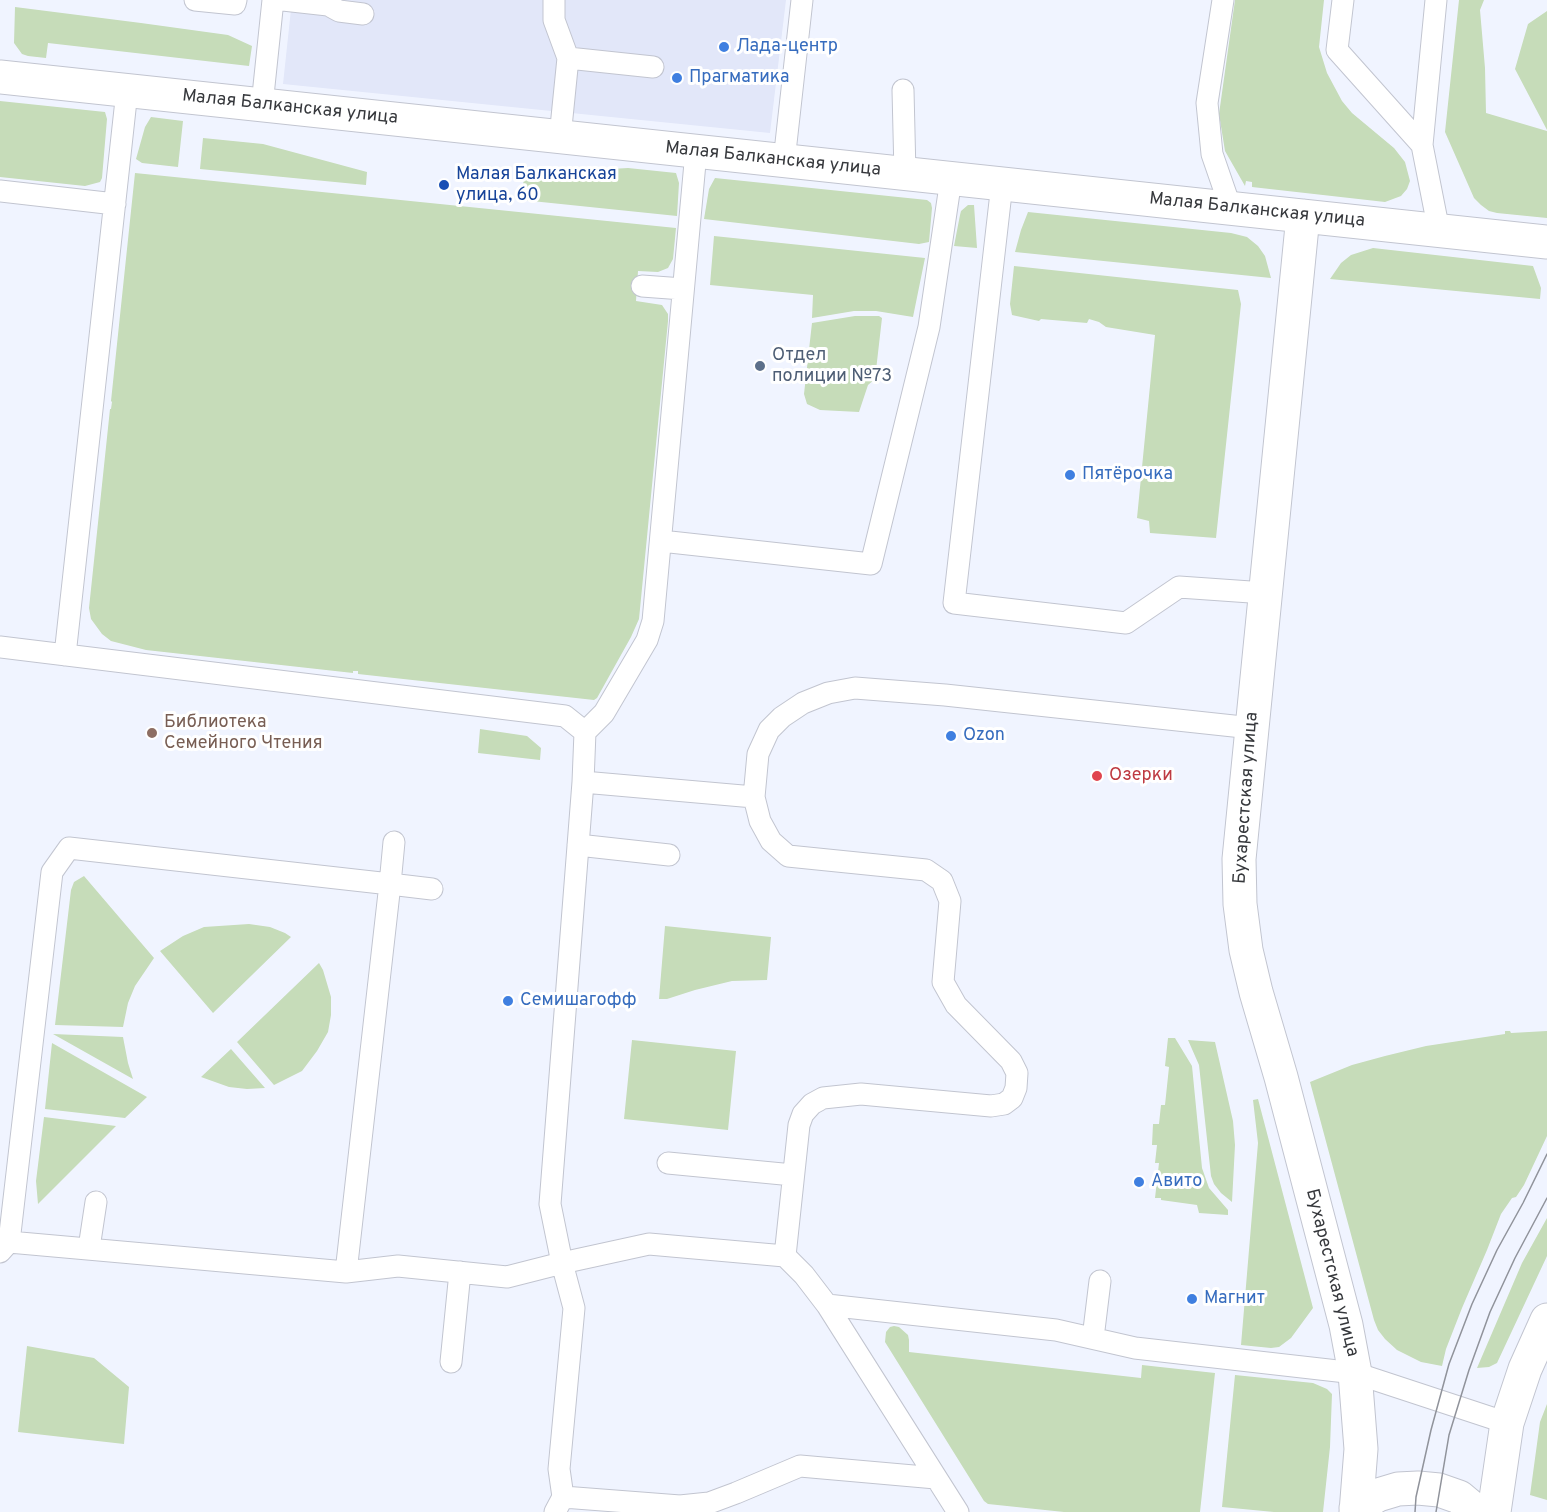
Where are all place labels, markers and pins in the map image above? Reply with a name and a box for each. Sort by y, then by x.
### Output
place label: Лада-центр [736,36,838,58]
marker: Лада-центр [717,40,731,54]
place label: Прагматика [689,67,790,89]
marker: Прагматика [670,71,684,85]
place label: Малая Балканская улица, 60 [456,164,617,207]
marker: Малая Балканская улица, 60 [437,178,451,192]
place label: Отдел полиции №73 [772,345,892,388]
marker: Отдел полиции №73 [753,359,767,373]
place label: Пятёрочка [1082,464,1173,486]
marker: Пятёрочка [1063,468,1077,482]
place label: Библиотека Семейного Чтения [164,712,323,754]
place label: Ozon [963,725,1005,747]
marker: Библиотека Семейного Чтения [145,726,159,740]
marker: Ozon [944,729,958,743]
place label: Озерки [1109,765,1173,787]
marker: Озерки [1090,769,1104,783]
place label: Семишагофф [520,990,637,1012]
marker: Семишагофф [501,994,515,1008]
place label: Авито [1151,1171,1202,1193]
marker: Авито [1132,1175,1146,1189]
place label: Магнит [1204,1288,1265,1310]
marker: Магнит [1185,1292,1199,1306]

